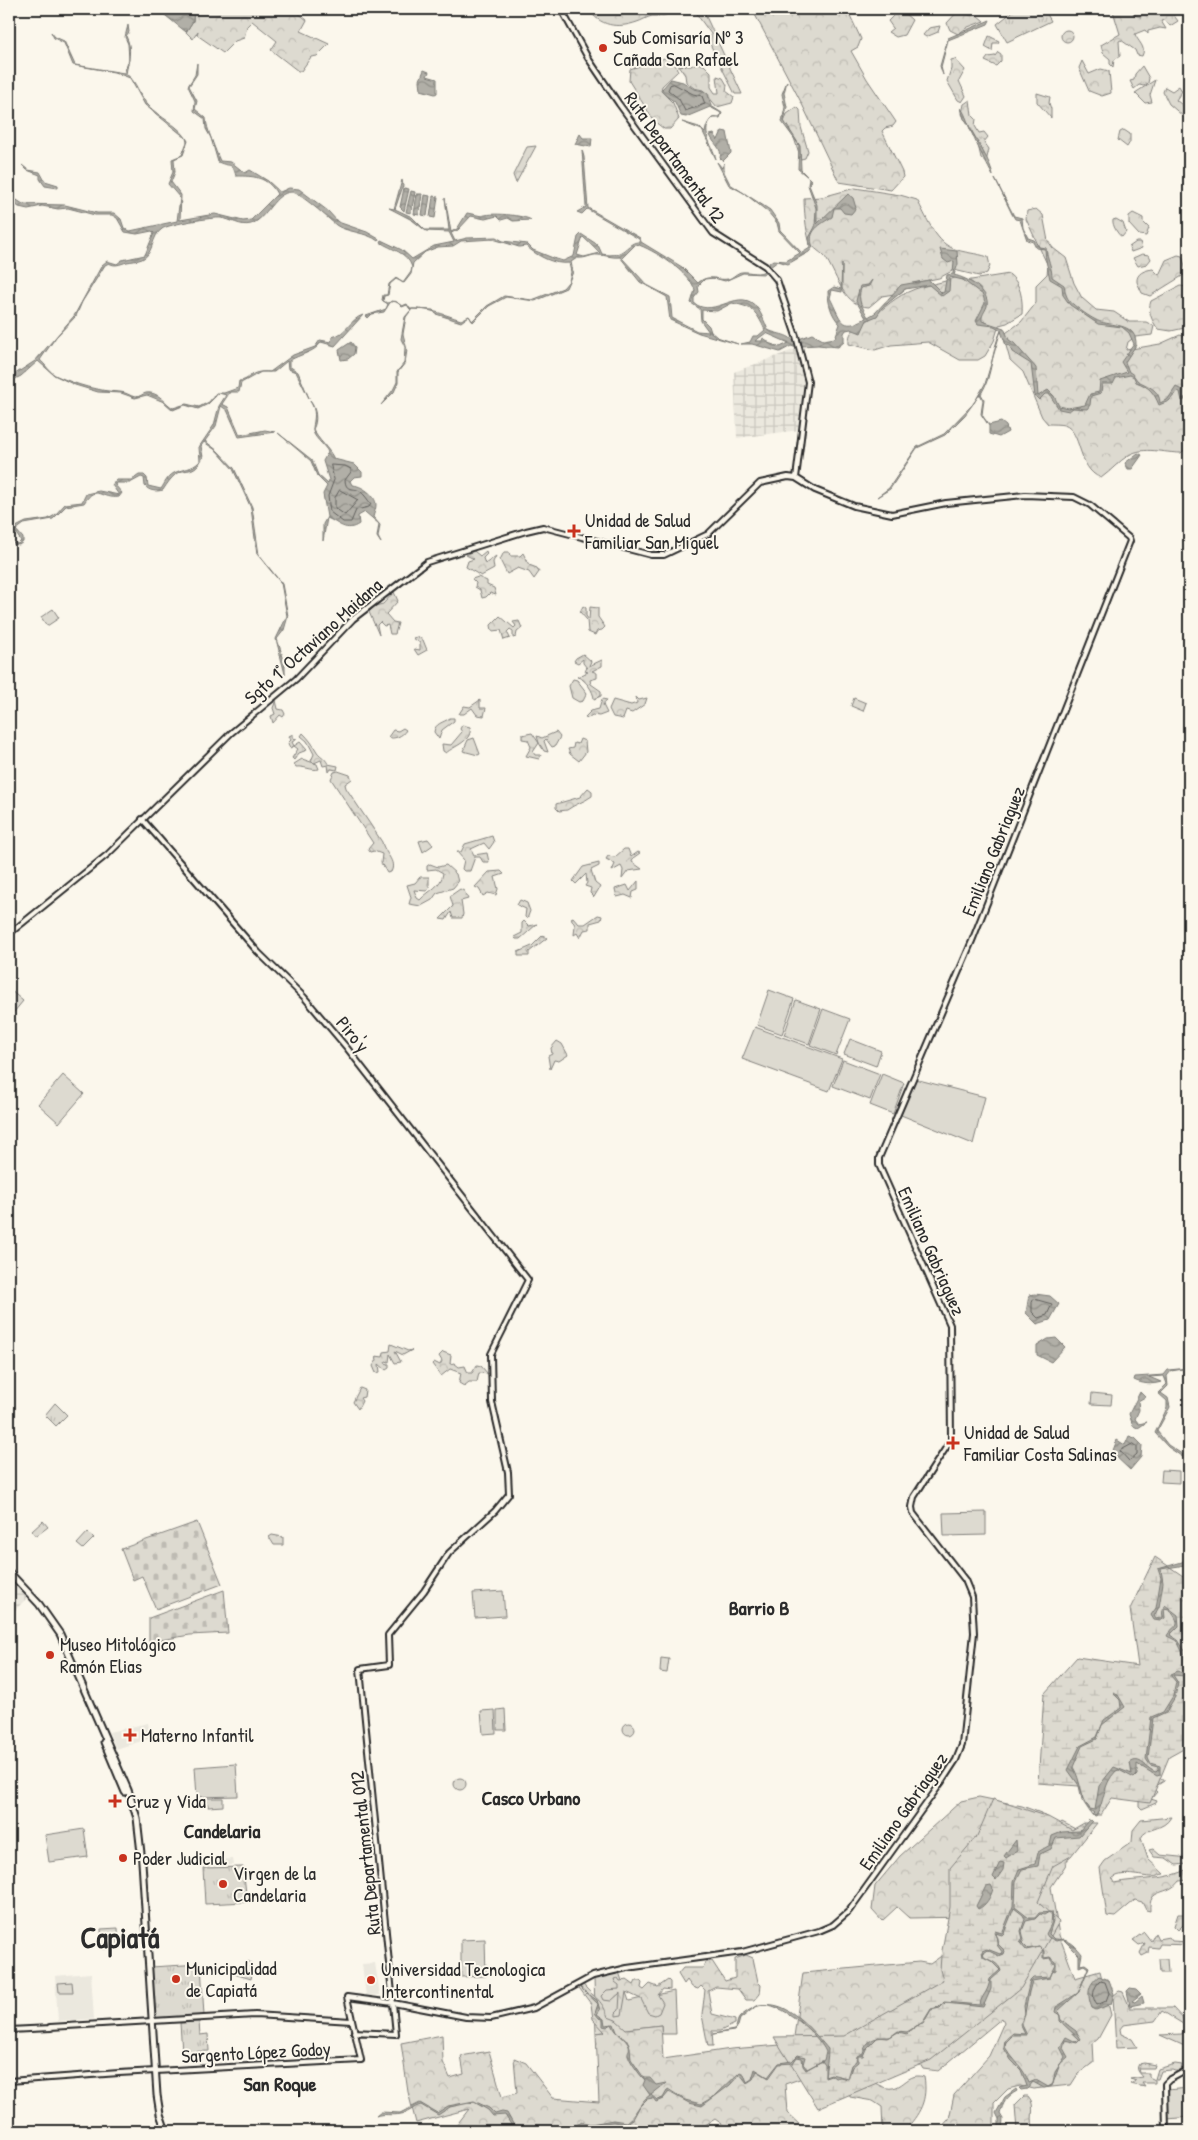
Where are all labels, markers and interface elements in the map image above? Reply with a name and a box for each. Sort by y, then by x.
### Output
place label: Sub Comisaría Nº 3 Cañada San Rafael [613,24,744,72]
marker: Sub Comisaría Nº 3 Cañada San Rafael [597,42,609,54]
street label: Ruta Departamental 12 [619,86,732,228]
place label: Unidad de Salud Familiar San Miguel [584,507,719,555]
marker: Unidad de Salud Familiar San Miguel [567,524,581,538]
street label: Sgto 1° Octaviano Maidana [238,572,388,710]
street label: Emiliano Gabriaguez [955,782,1031,920]
street label: Piro'y [330,1011,376,1057]
street label: Emiliano Gabriaguez [892,1183,972,1319]
place label: Unidad de Salud Familiar Costa Salinas [963,1419,1117,1467]
marker: Unidad de Salud Familiar Costa Salinas [946,1436,960,1450]
district label: Barrio B [729,1594,789,1621]
place label: Museo Mitológico Ramón Elias [60,1631,176,1679]
marker: Museo Mitológico Ramón Elias [44,1649,56,1661]
place label: Materno Infantil [141,1722,254,1748]
marker: Materno Infantil [123,1728,137,1742]
street label: Emiliano Gabriaguez [853,1747,953,1875]
street label: Ruta Departamental 012 [343,1770,387,1936]
district label: Casco Urbano [482,1784,580,1811]
place label: Cruz y Vida [126,1788,207,1814]
marker: Cruz y Vida [108,1794,122,1808]
district label: Candelaria [184,1817,261,1844]
place label: Poder Judicial [133,1845,228,1871]
marker: Poder Judicial [117,1852,129,1864]
place label: Virgen de la Candelaria [233,1860,317,1908]
marker: Virgen de la Candelaria [217,1878,229,1890]
district label: Capiatá [81,1918,160,1958]
place label: Municipalidad de Capiatá [186,1955,277,2003]
place label: Universidad Tecnologica Intercontinental [381,1956,546,2004]
marker: Municipalidad de Capiatá [170,1973,182,1985]
marker: Universidad Tecnologica Intercontinental [365,1974,377,1986]
street label: Sargento López Godoy [181,2035,331,2069]
district label: San Roque [243,2070,317,2098]

